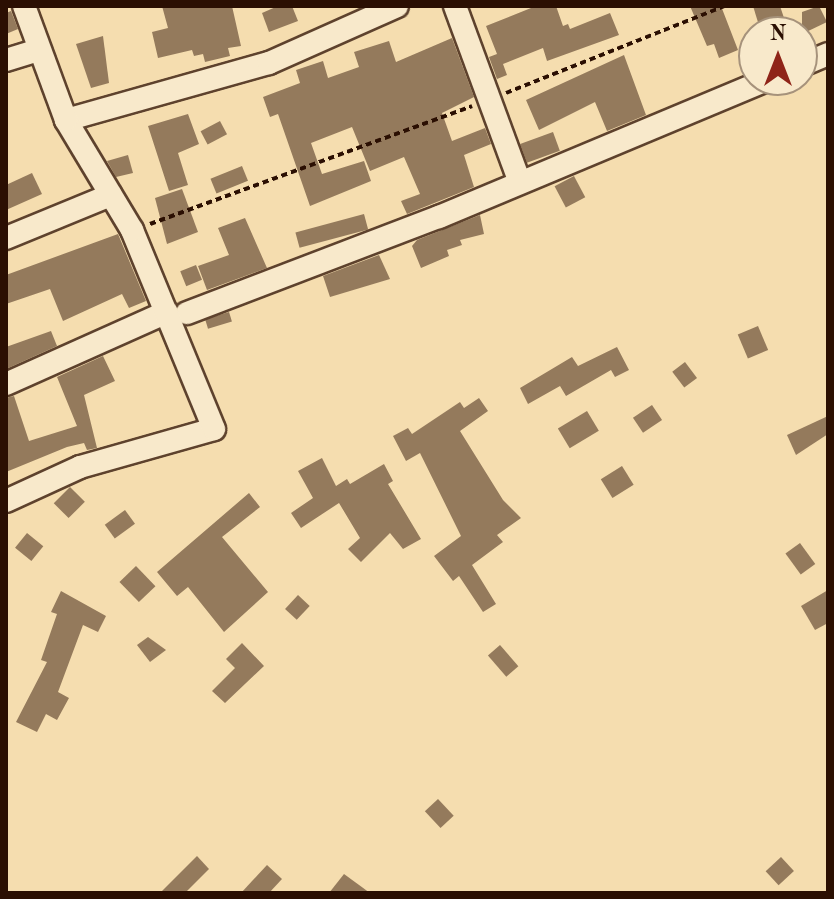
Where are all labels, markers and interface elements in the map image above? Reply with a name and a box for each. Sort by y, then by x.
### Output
north arrow [738,16,818,96]
text: N [770,23,786,45]

